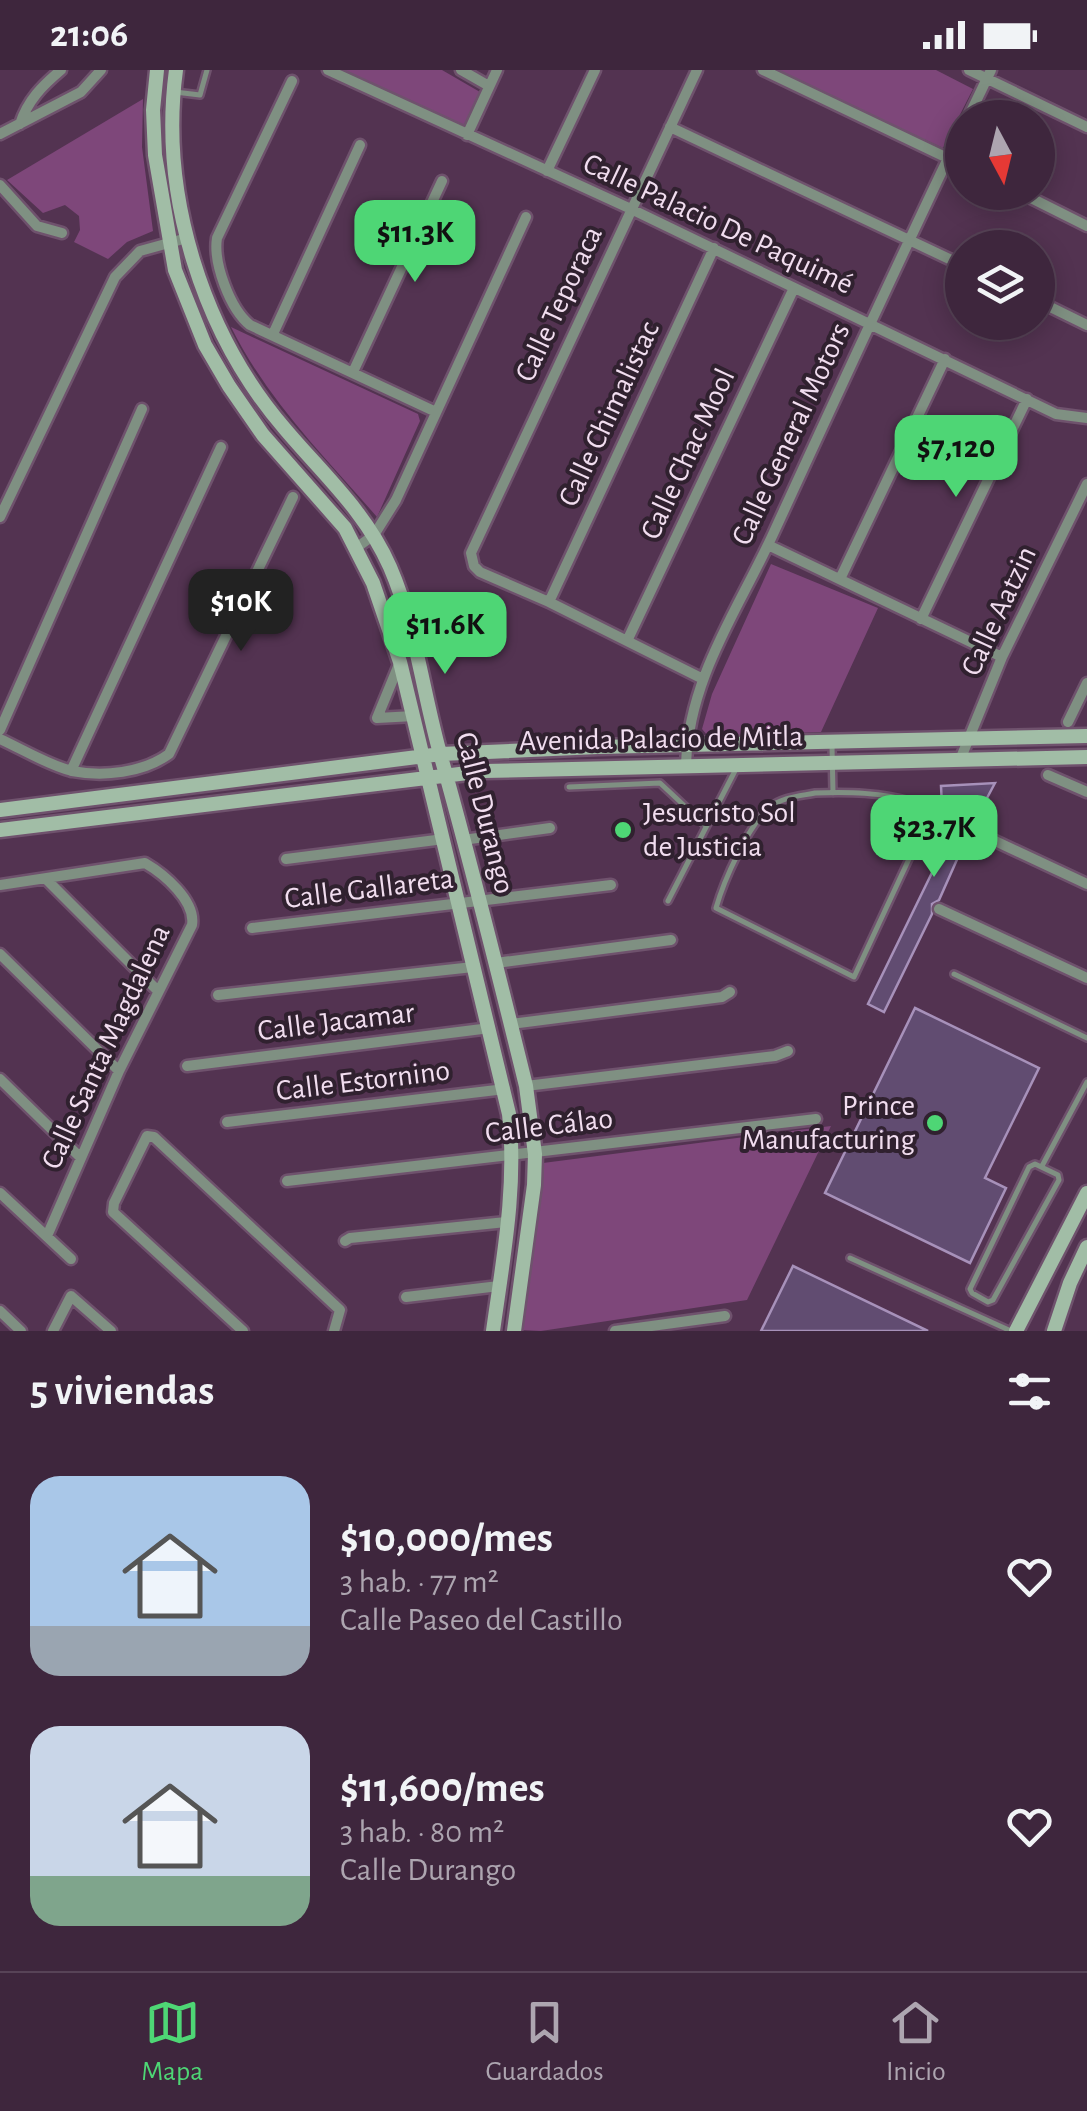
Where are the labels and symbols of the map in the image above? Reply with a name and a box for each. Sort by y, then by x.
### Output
north arrow [945,100,1055,210]
street label: Calle Palacio De Paquimé [578,148,858,300]
pin: $11.3K [334,200,496,285]
street label: Calle Teporaca [510,222,608,386]
street label: Calle Chimalistac [553,317,665,511]
street label: Calle General Motors [726,318,856,550]
street label: Calle Chac Mool [635,364,741,544]
pin: $7,120 [875,415,1037,500]
street label: Calle Aatzin [956,542,1042,680]
pin: $10K [182,569,300,654]
pin: $11.6K [364,592,526,677]
street label: Avenida Palacio de Mitla [519,722,803,756]
street label: Calle Durango [450,729,520,897]
pin: $23.7K [853,795,1015,880]
place label: Jesucristo Sol de Justicia [643,798,796,862]
marker: Jesucristo Sol de Justicia [612,819,634,841]
street label: Calle Gallareta [283,864,455,914]
street label: Calle Santa Magdalena [36,920,176,1174]
street label: Calle Jacamar [256,997,416,1046]
street label: Calle Estornino [274,1055,452,1107]
place label: Prince Manufacturing [742,1091,915,1155]
street label: Calle Cálao [483,1103,615,1149]
marker: Prince Manufacturing [924,1112,946,1134]

